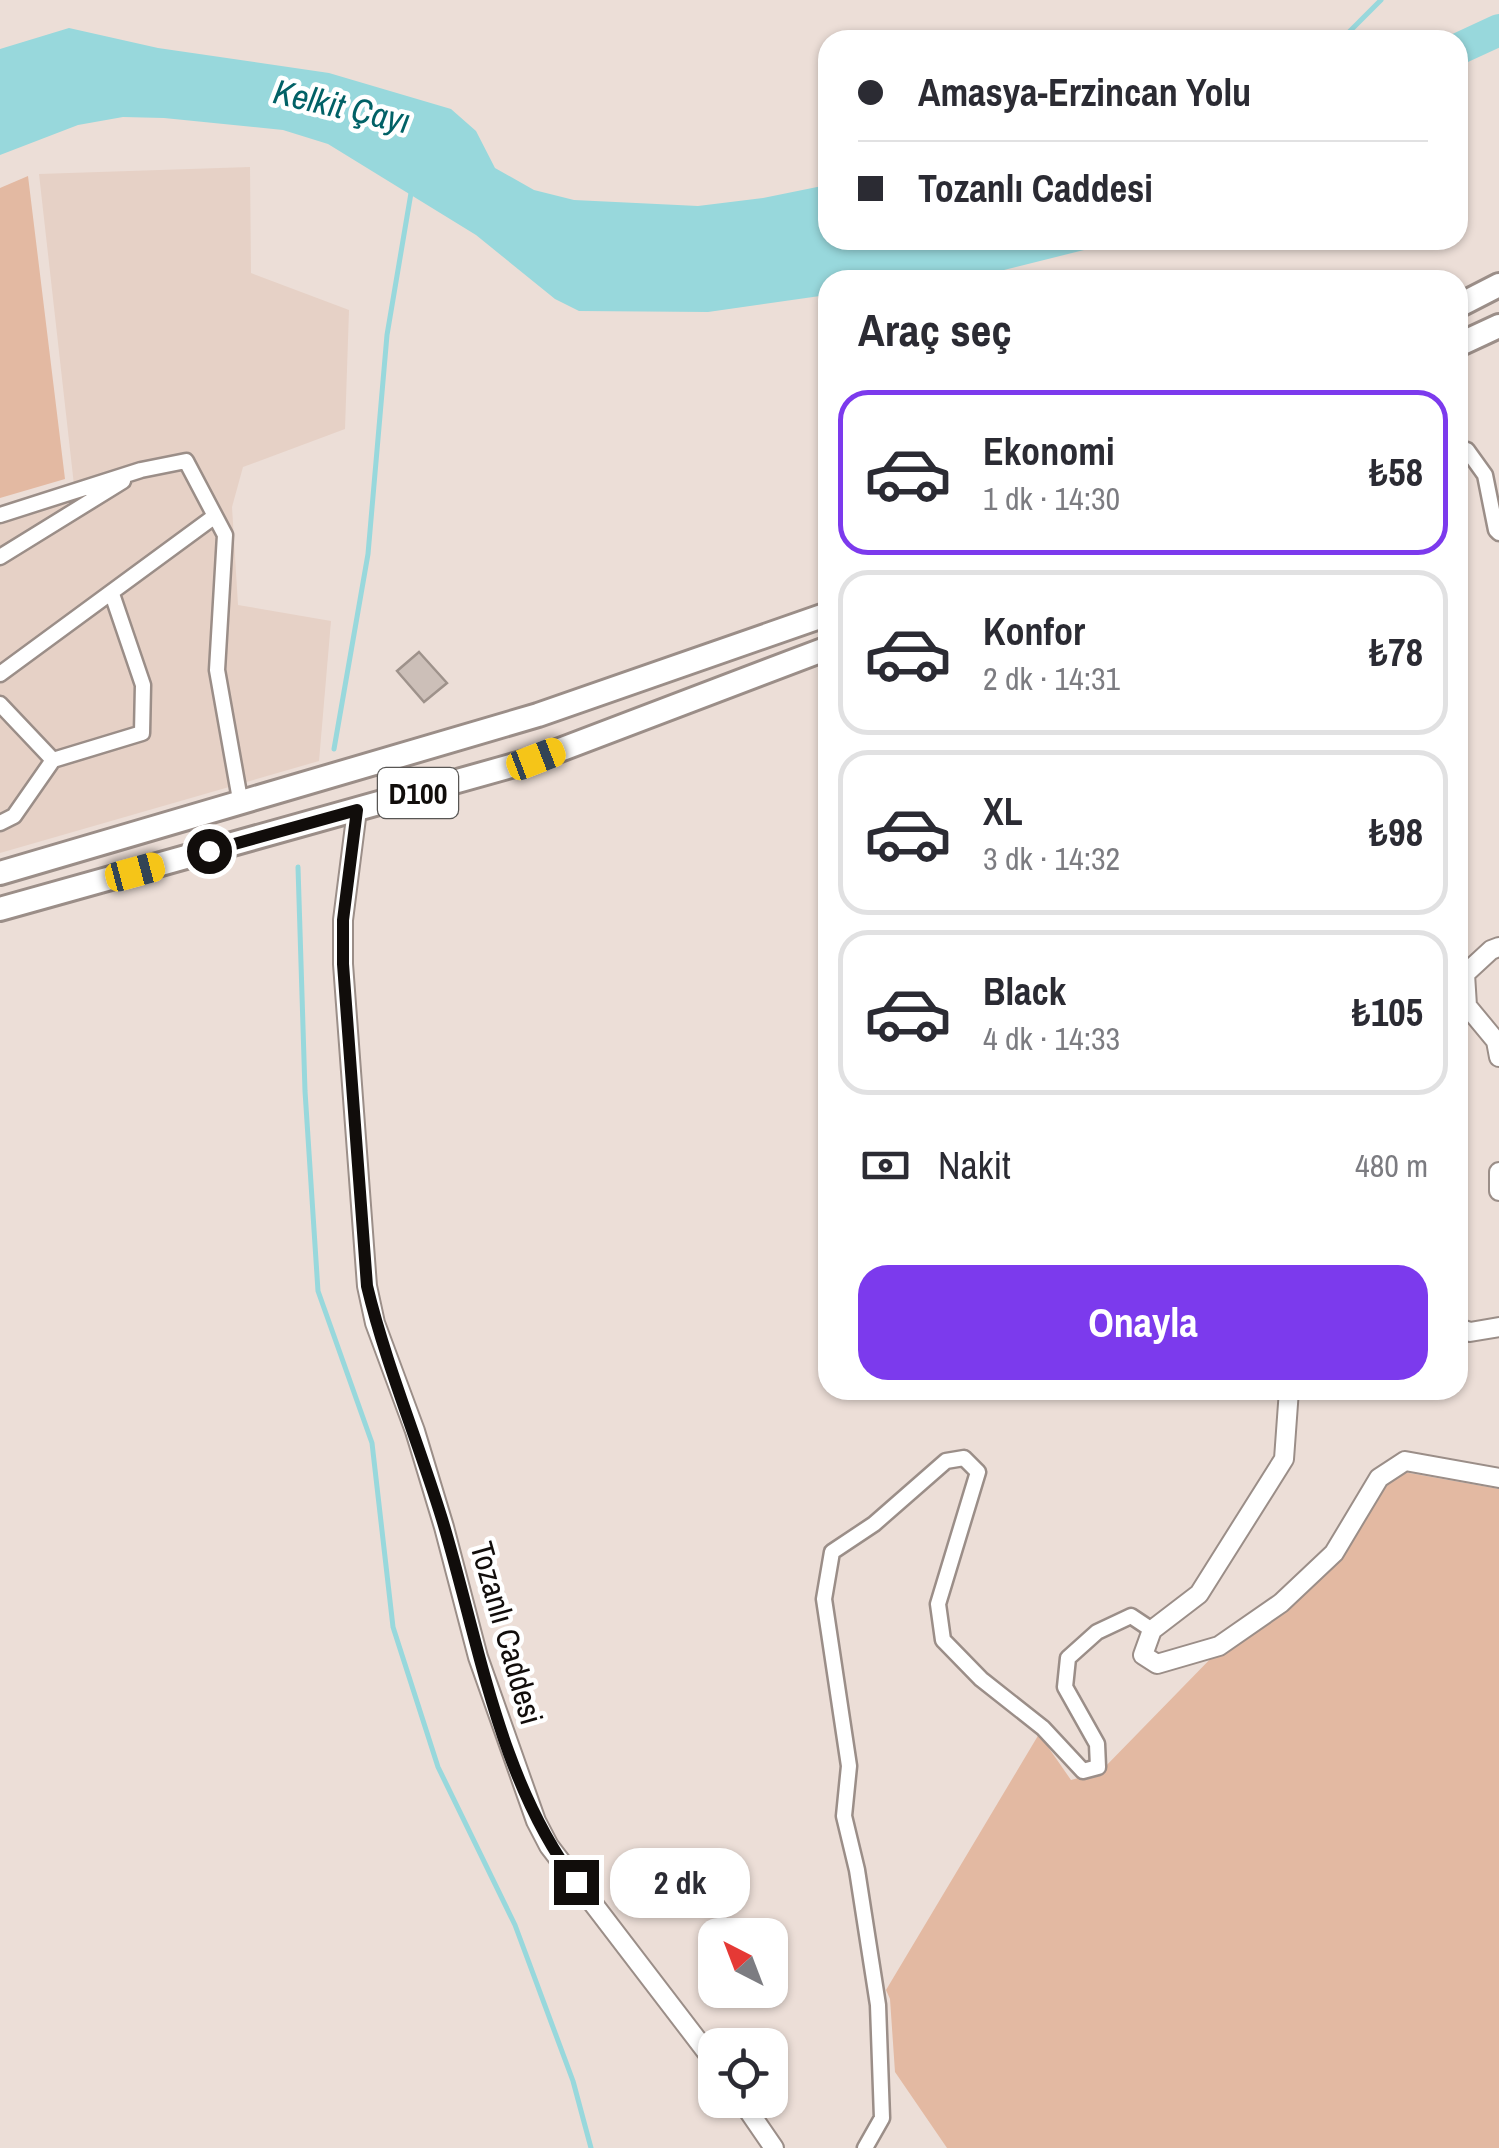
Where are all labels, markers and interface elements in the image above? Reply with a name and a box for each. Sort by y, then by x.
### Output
water label: Kelkit Çayı [269,67,415,145]
text: Amasya-Erzincan Yolu [918,67,1251,118]
text: Tozanlı Caddesi [918,163,1153,214]
text: Araç seç [858,299,1012,360]
text: Ekonomi [983,426,1115,477]
icon: car [863,428,953,518]
text: ₺58 [1369,447,1423,498]
text: 1 dk · 14:30 [983,477,1120,520]
text: Konfor [983,606,1085,657]
icon: car [863,608,953,698]
text: ₺78 [1369,627,1423,678]
text: 2 dk · 14:31 [983,657,1120,700]
car [503,734,569,784]
road number: D100 [378,768,458,818]
text: XL [983,786,1023,837]
icon: car [863,788,953,878]
text: ₺98 [1369,807,1423,858]
route start [187,829,232,874]
text: 3 dk · 14:32 [983,837,1120,880]
car [102,850,168,894]
text: Black [983,966,1066,1017]
icon: car [863,968,953,1058]
text: ₺105 [1352,987,1423,1038]
text: 4 dk · 14:33 [983,1017,1120,1060]
icon: cash [858,1138,913,1193]
text: Nakit [938,1140,1011,1191]
text: 480 m [1355,1144,1428,1187]
button: Onayla [858,1265,1428,1380]
street label: Tozanlı Caddesi [460,1537,554,1729]
callout: 2 dk [611,1847,751,1917]
route end [554,1860,599,1905]
text: 2 dk [654,1861,706,1904]
north arrow [698,1918,788,2008]
map controls [698,1918,788,2118]
button: locate [698,2028,788,2118]

